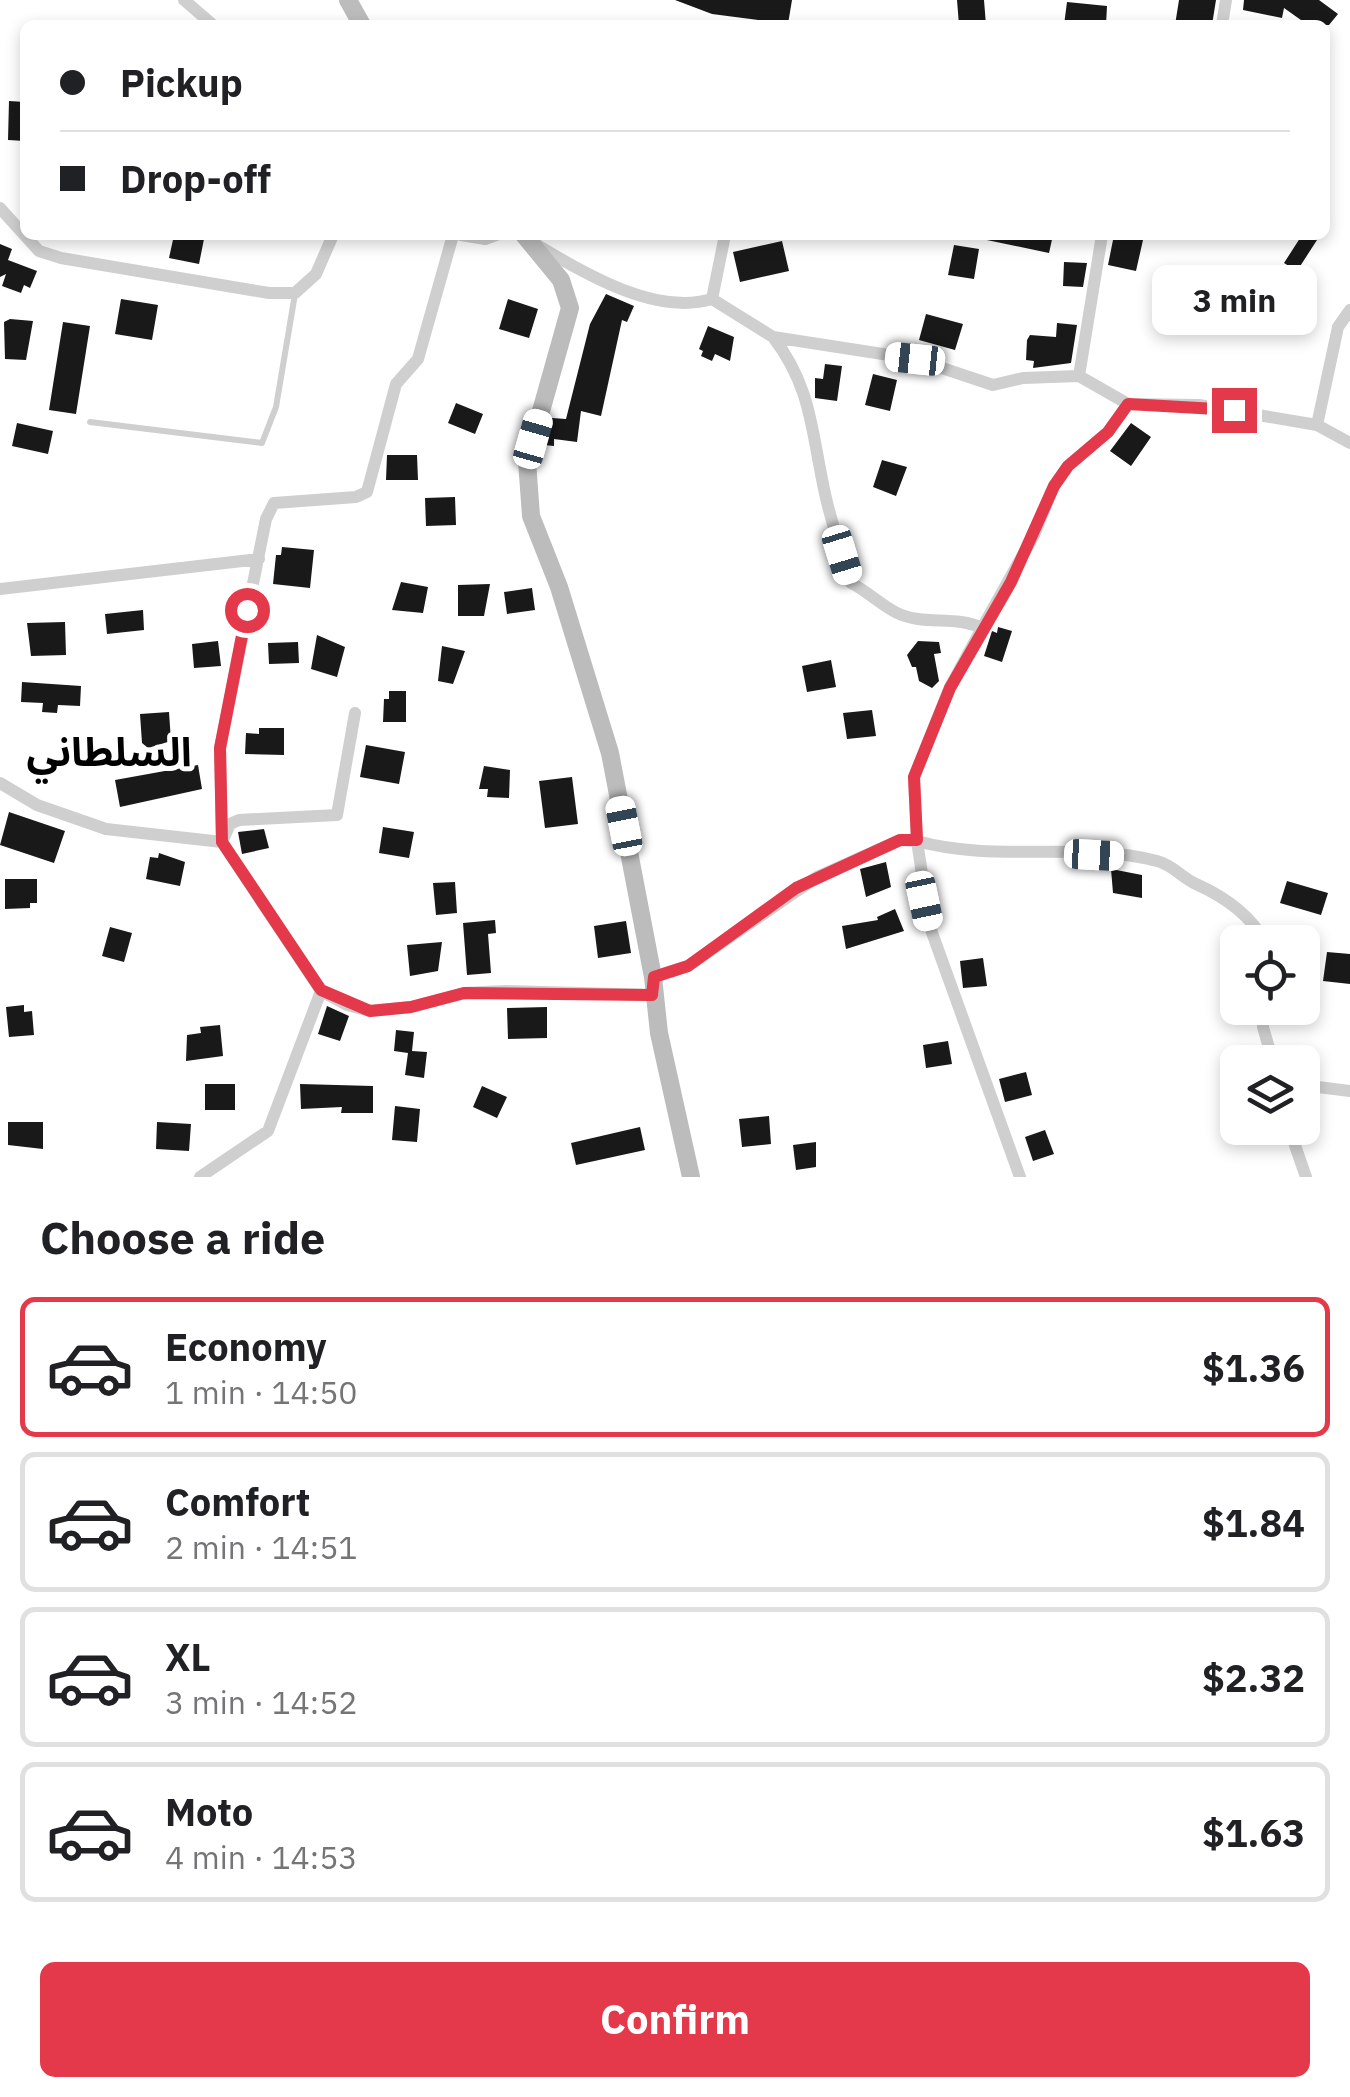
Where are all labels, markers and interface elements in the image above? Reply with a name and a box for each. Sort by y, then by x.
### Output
text: Pickup [120,58,243,107]
text: Drop-off [120,154,271,203]
callout: 3 min [1152,265,1316,335]
text: 3 min [1193,279,1276,321]
car [884,341,946,377]
route end [1212,388,1257,433]
car [510,406,556,472]
car [819,522,865,588]
route start [225,588,270,633]
district label: السلطاني [26,725,192,784]
car [604,794,644,858]
car [1063,838,1125,872]
car [903,869,945,933]
map controls [1220,925,1320,1145]
button: locate [1220,925,1320,1025]
button: layers [1220,1045,1320,1145]
text: Choose a ride [40,1208,325,1266]
icon: car [45,1322,135,1412]
text: Economy [165,1322,327,1371]
text: $1.36 [1202,1343,1305,1392]
text: 1 min · 14:50 [165,1371,358,1413]
icon: car [45,1477,135,1567]
text: Comfort [165,1477,310,1526]
text: $1.84 [1202,1498,1305,1547]
text: 2 min · 14:51 [165,1526,358,1568]
icon: car [45,1632,135,1722]
text: XL [165,1632,211,1681]
text: $2.32 [1202,1653,1305,1702]
text: 3 min · 14:52 [165,1681,358,1723]
icon: car [45,1787,135,1877]
text: Moto [165,1787,253,1836]
text: $1.63 [1202,1808,1305,1857]
text: 4 min · 14:53 [165,1836,358,1878]
button: Confirm [40,1962,1310,2077]

